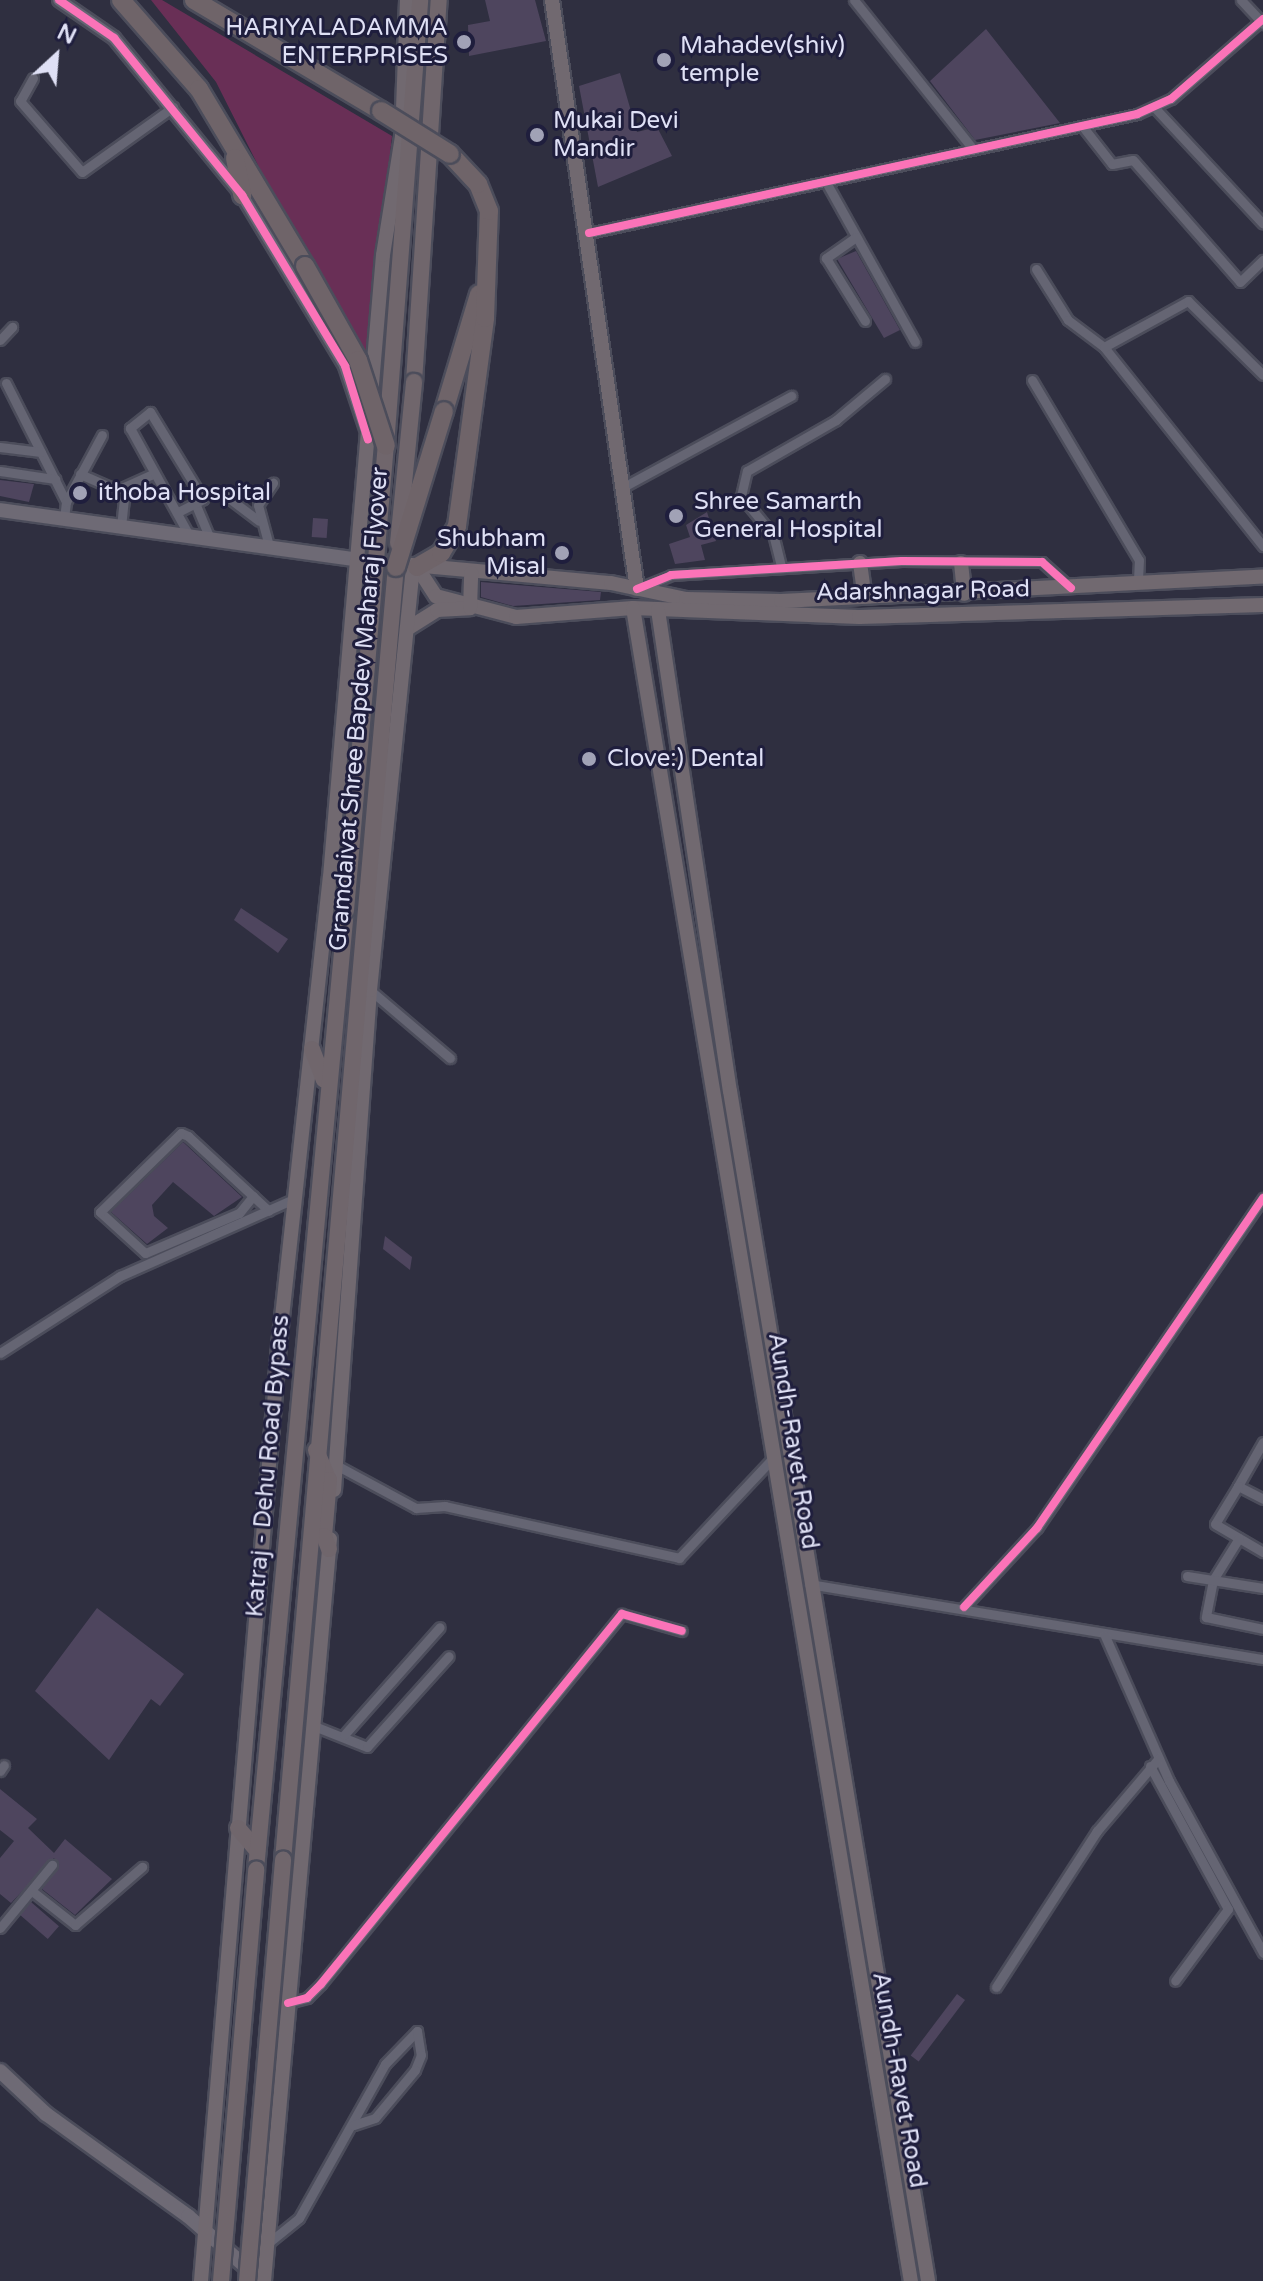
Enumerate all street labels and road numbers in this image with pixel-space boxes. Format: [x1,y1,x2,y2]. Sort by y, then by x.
street label: Gramdaivat Shree Bapdev Maharaj Flyover [323,466,395,952]
street label: Adarshnagar Road [816,575,1030,607]
street label: Katraj - Dehu Road Bypass [240,1314,296,1618]
street label: Aundh-Ravet Road [762,1331,824,1551]
street label: Aundh-Ravet Road [866,1970,932,2190]

